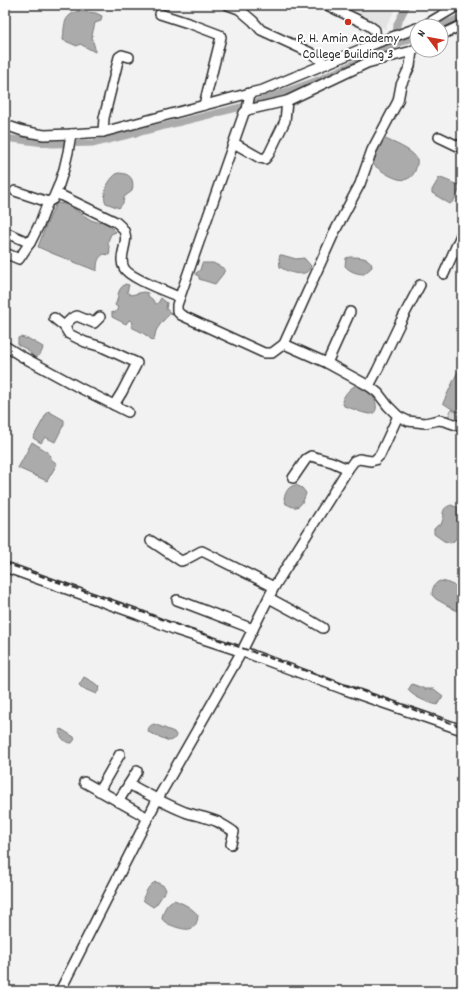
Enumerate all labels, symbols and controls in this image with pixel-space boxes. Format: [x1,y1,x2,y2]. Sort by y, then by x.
marker: P. H. Amin Academy College Building 3 [343,17,353,27]
north arrow [409,18,449,58]
text: N [414,27,431,40]
place label: P. H. Amin Academy College Building 3 [297,29,399,65]

